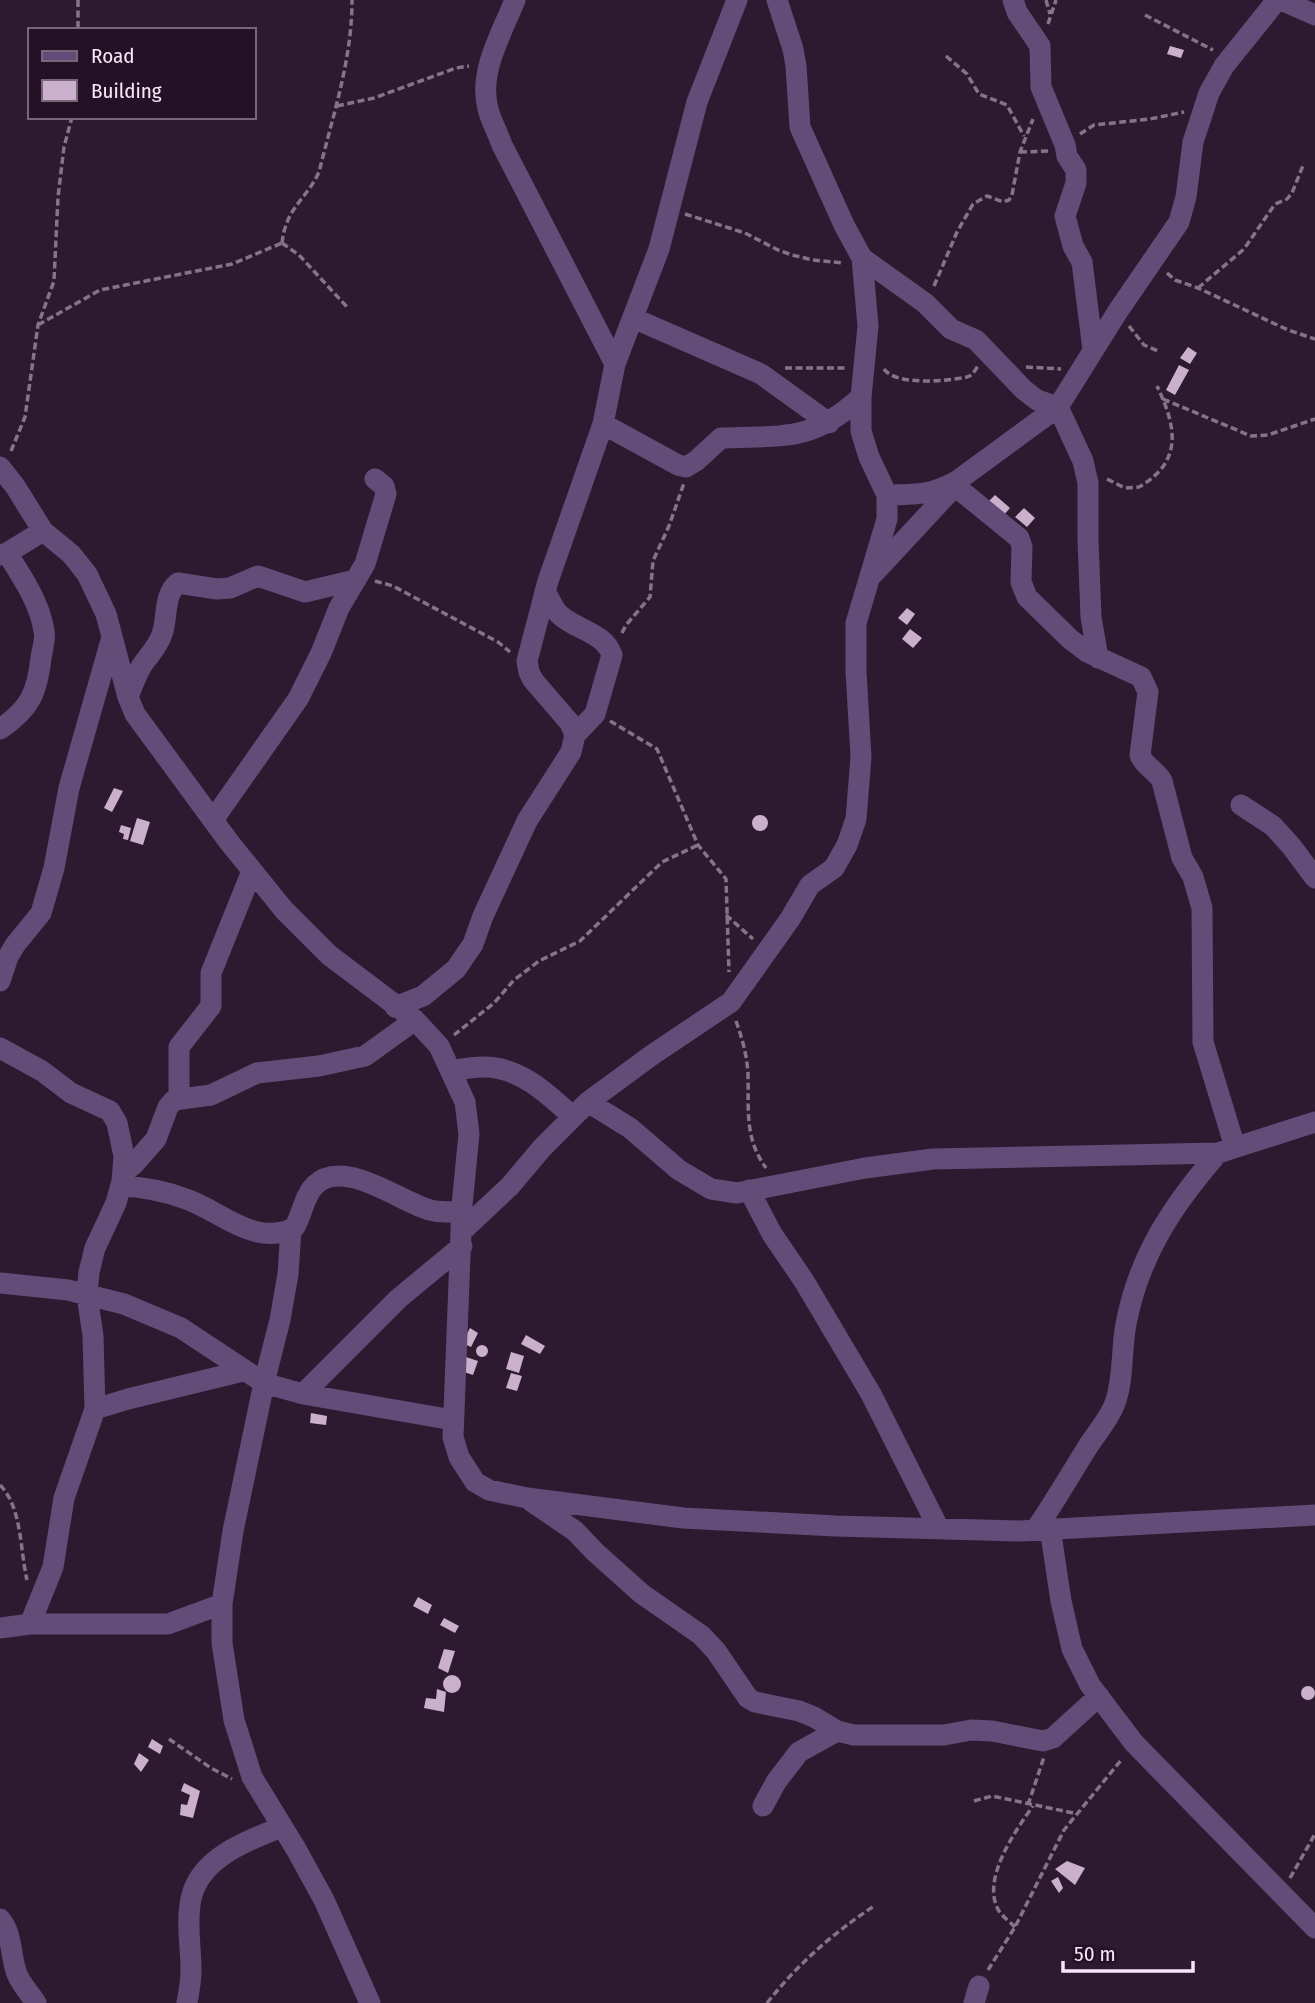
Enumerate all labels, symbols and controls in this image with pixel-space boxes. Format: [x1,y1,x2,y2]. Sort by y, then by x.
legend [28,28,256,119]
text: Road [91,43,135,69]
text: Building [91,78,162,104]
scale bar [1063,1930,1192,1974]
text: 50 m [1074,1941,1116,1967]

